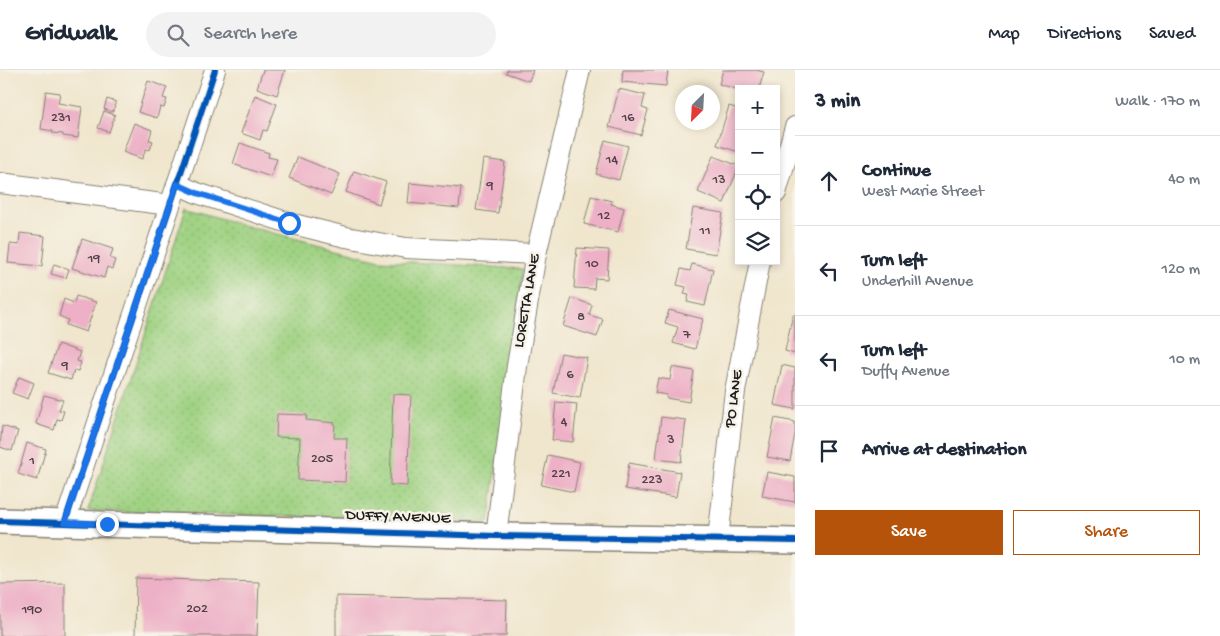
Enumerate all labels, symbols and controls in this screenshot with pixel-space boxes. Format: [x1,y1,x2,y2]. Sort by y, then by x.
search box [146,12,496,57]
text: Gridwalk [25,20,116,49]
icon: search [164,21,192,49]
text: Search here [204,23,297,46]
text: Map [988,24,1020,45]
text: Directions [1048,24,1121,45]
text: Saved [1149,24,1195,45]
north arrow [675,85,720,130]
map controls [735,85,780,265]
button: + [735,85,780,130]
text: 3 min [815,90,860,115]
text: Walk · 170 m [1115,93,1200,112]
house number: 231 [51,110,71,127]
house number: 16 [621,110,635,127]
button: − [735,130,780,175]
house number: 14 [605,152,619,169]
text: Continue [862,160,931,183]
icon: ahead [815,167,843,195]
text: 40 m [1168,171,1200,190]
house number: 13 [712,172,725,189]
button: locate [735,175,780,220]
house number: 9 [485,178,494,195]
text: West Marie Street [862,183,984,202]
house number: 12 [597,208,610,225]
route start [278,212,301,235]
button: layers [735,220,780,265]
house number: 11 [698,223,711,240]
text: Turn left [862,250,926,273]
house number: 19 [87,251,100,268]
street label: LORETTA LANE [510,252,546,349]
house number: 10 [584,256,599,273]
icon: left [815,257,843,285]
text: 120 m [1161,261,1200,280]
text: Underhill Avenue [862,273,973,292]
house number: 8 [577,309,585,326]
house number: 7 [682,327,691,344]
text: Turn left [862,340,926,363]
icon: left [815,347,843,375]
text: 10 m [1169,351,1200,370]
house number: 9 [60,358,69,375]
text: Duffy Avenue [862,363,950,382]
house number: 6 [566,367,574,384]
street label: PO LANE [721,368,749,430]
house number: 4 [561,414,568,431]
house number: 3 [666,432,675,449]
icon: arrive [815,437,843,465]
text: Arrive at destination [862,439,1026,462]
house number: 205 [311,451,333,468]
house number: 1 [28,453,35,470]
house number: 221 [551,466,571,483]
house number: 223 [642,472,663,489]
street label: DUFFY AVENUE [344,507,452,529]
button: Save [815,510,1003,555]
button: Share [1013,510,1200,555]
route end [96,513,119,536]
house number: 202 [186,601,208,618]
house number: 190 [21,602,42,619]

